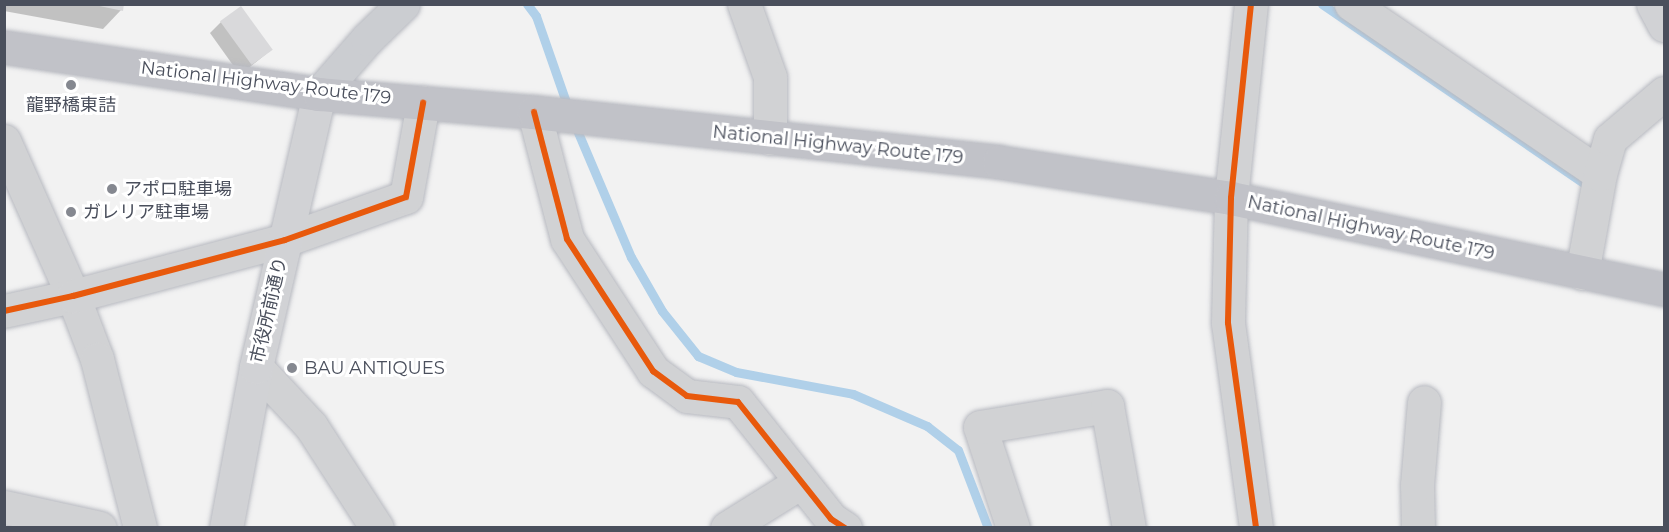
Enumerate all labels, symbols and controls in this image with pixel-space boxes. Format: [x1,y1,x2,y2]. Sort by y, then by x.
street label: National Highway Route 179 [140,57,392,109]
marker: 龍野橋東詰 [64,78,78,92]
place label: 龍野橋東詰 [26,94,116,116]
street label: National Highway Route 179 [712,121,964,169]
place label: アポロ駐車場 [124,178,232,200]
marker: アポロ駐車場 [105,182,119,196]
street label: National Highway Route 179 [1245,191,1497,265]
place label: ガレリア駐車場 [83,201,209,223]
marker: ガレリア駐車場 [64,205,78,219]
street label: 市役所前通り [246,255,292,365]
place label: BAU ANTIQUES [304,357,445,379]
marker: BAU ANTIQUES [285,361,299,375]

